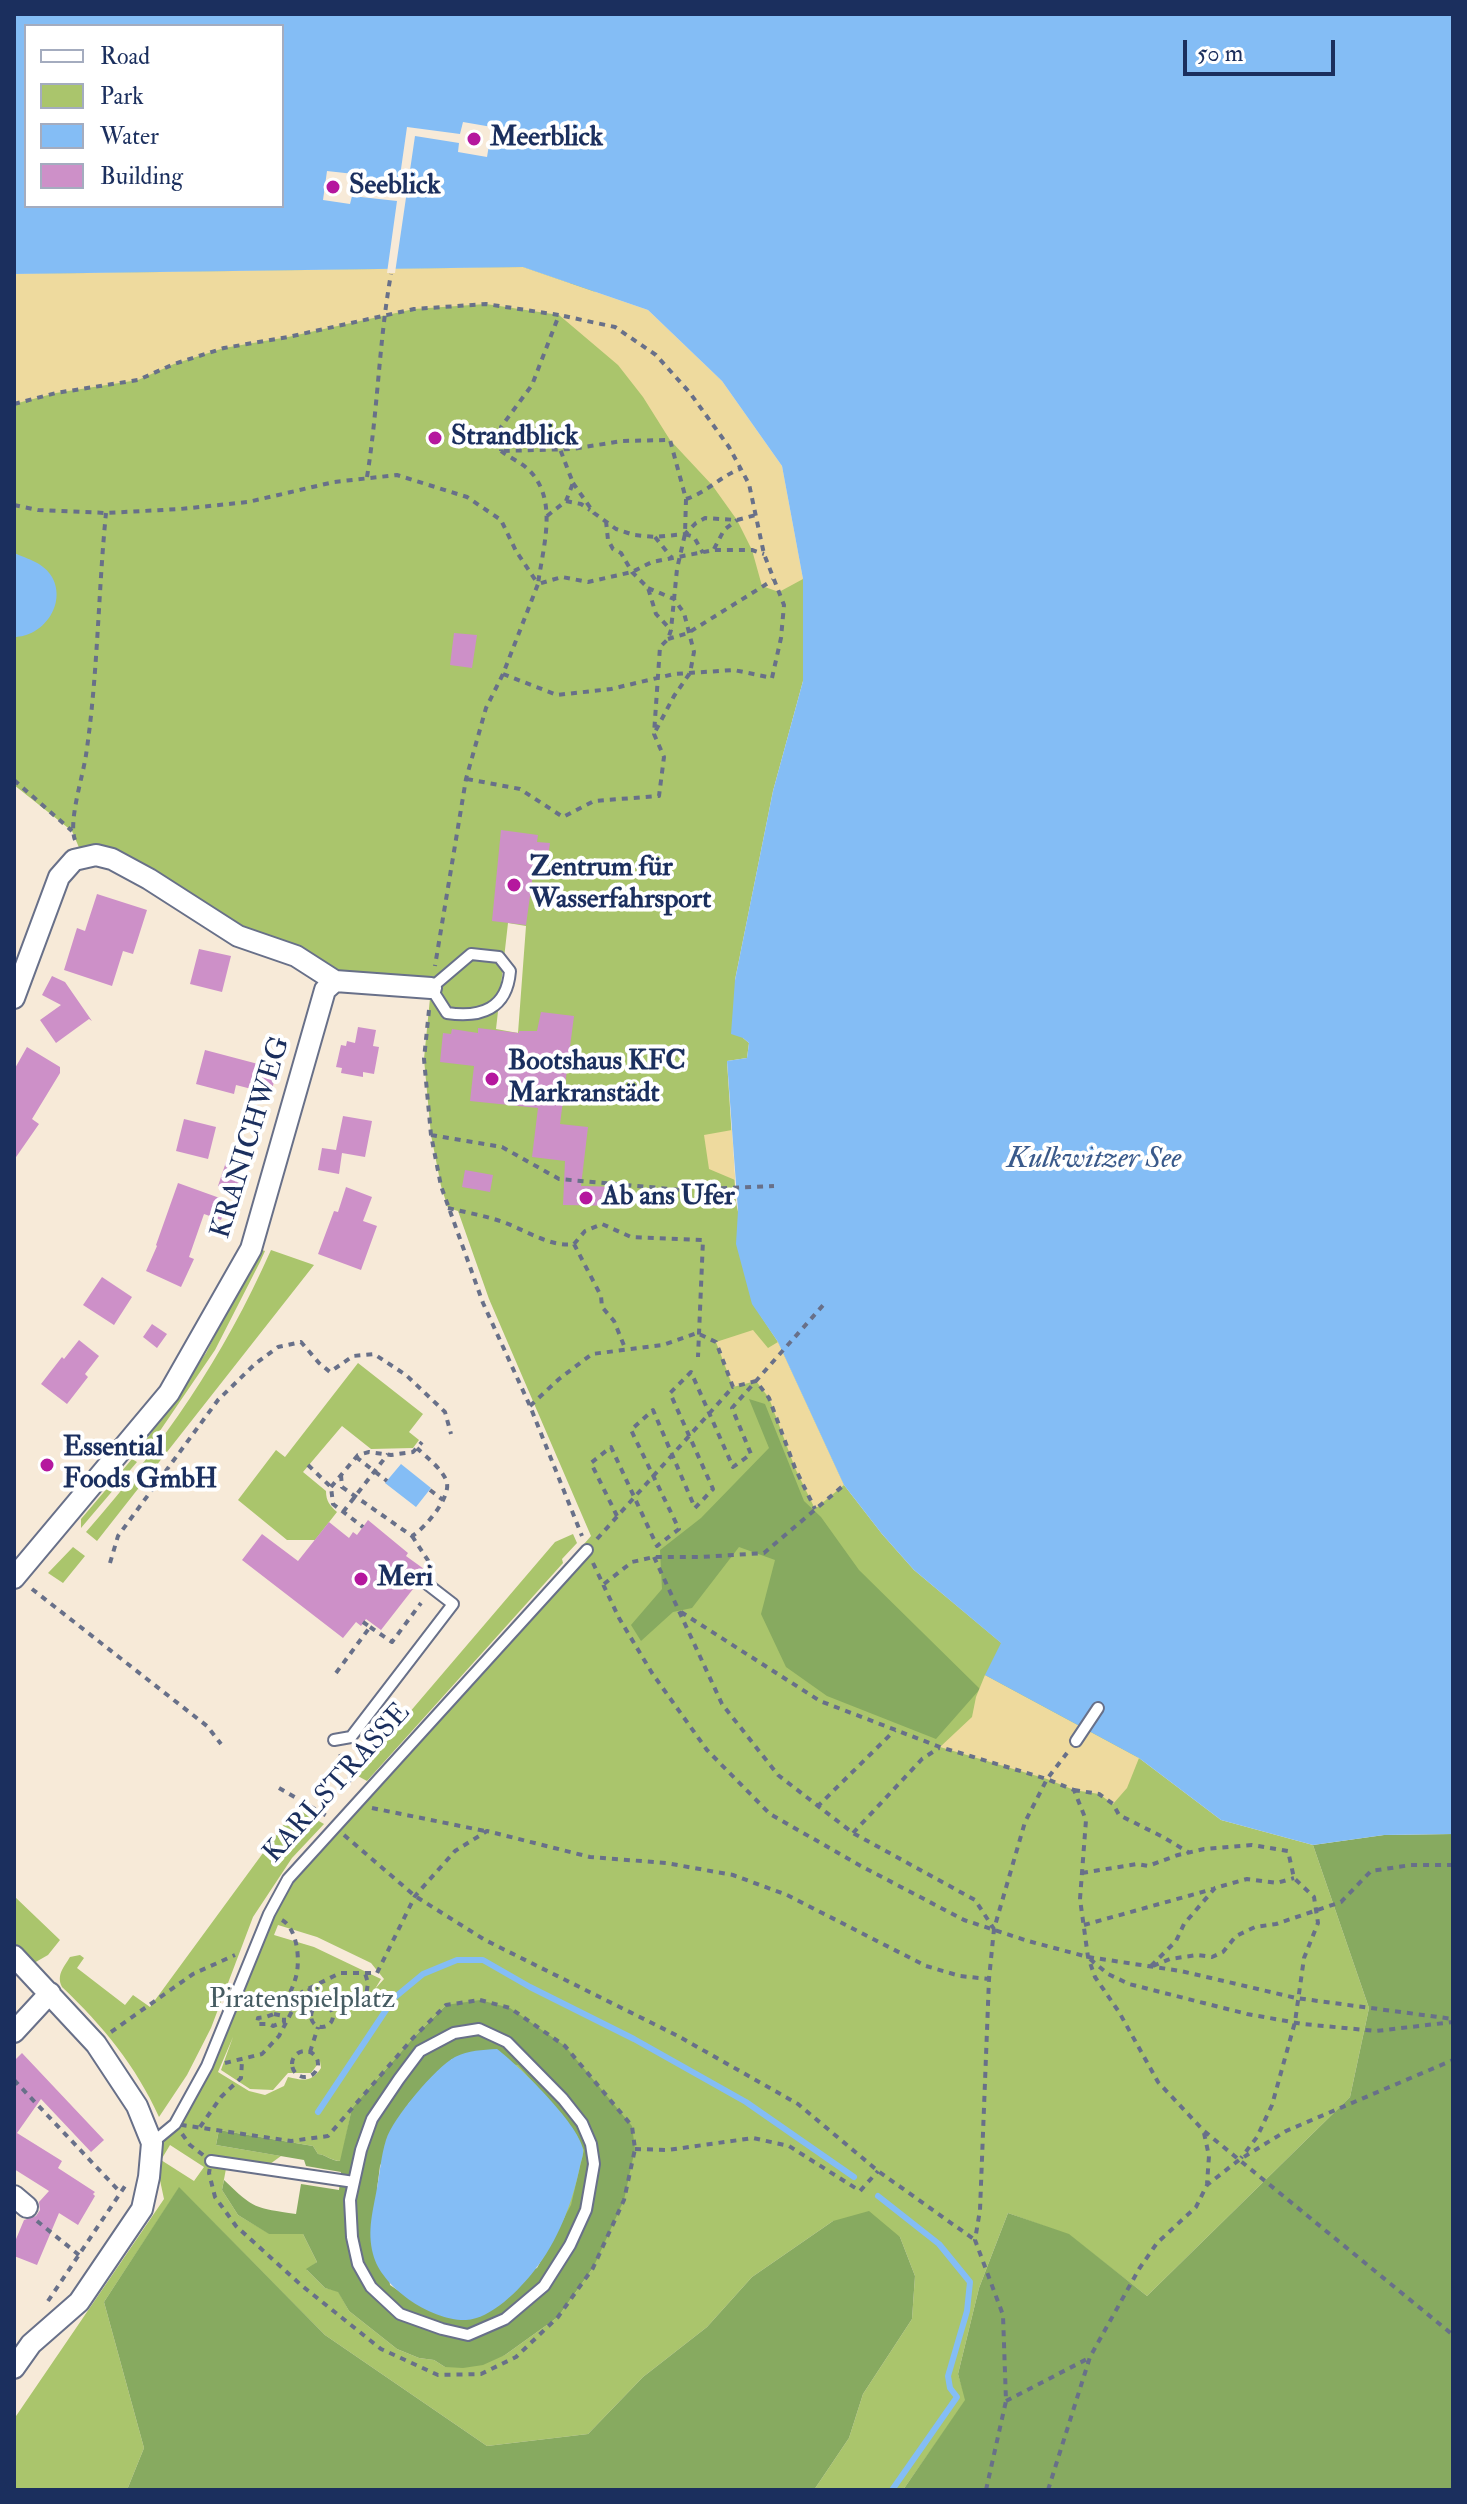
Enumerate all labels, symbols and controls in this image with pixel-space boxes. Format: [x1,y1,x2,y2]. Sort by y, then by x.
legend [24,24,284,208]
scale bar [1187,24,1339,74]
text: 50 m [1197,38,1243,69]
text: Road [100,41,150,72]
text: Park [100,81,144,112]
text: Water [100,121,159,152]
place label: Meerblick [490,122,603,156]
marker: Meerblick [465,130,483,148]
text: Building [100,161,183,192]
place label: Seeblick [349,170,441,204]
marker: Seeblick [324,178,342,196]
place label: Strandblick [451,421,579,455]
marker: Strandblick [426,429,444,447]
place label: Zentrum für Wasserfahrsport [530,852,711,918]
marker: Zentrum für Wasserfahrsport [505,876,523,894]
street label: KRANICHWEG [205,1033,299,1243]
place label: Bootshaus KFC Markranstädt [508,1046,686,1112]
marker: Bootshaus KFC Markranstädt [483,1070,501,1088]
water label: Kulkwitzer See [1007,1143,1181,1179]
place label: Ab ans Ufer [602,1181,735,1215]
marker: Ab ans Ufer [577,1189,595,1207]
place label: Essential Foods GmbH [63,1432,217,1498]
marker: Essential Foods GmbH [38,1456,56,1474]
place label: Meri [377,1562,433,1596]
marker: Meri [352,1570,370,1588]
street label: KARLSTRASSE [258,1697,418,1871]
park label: Piratenspielplatz [209,1984,395,2018]

